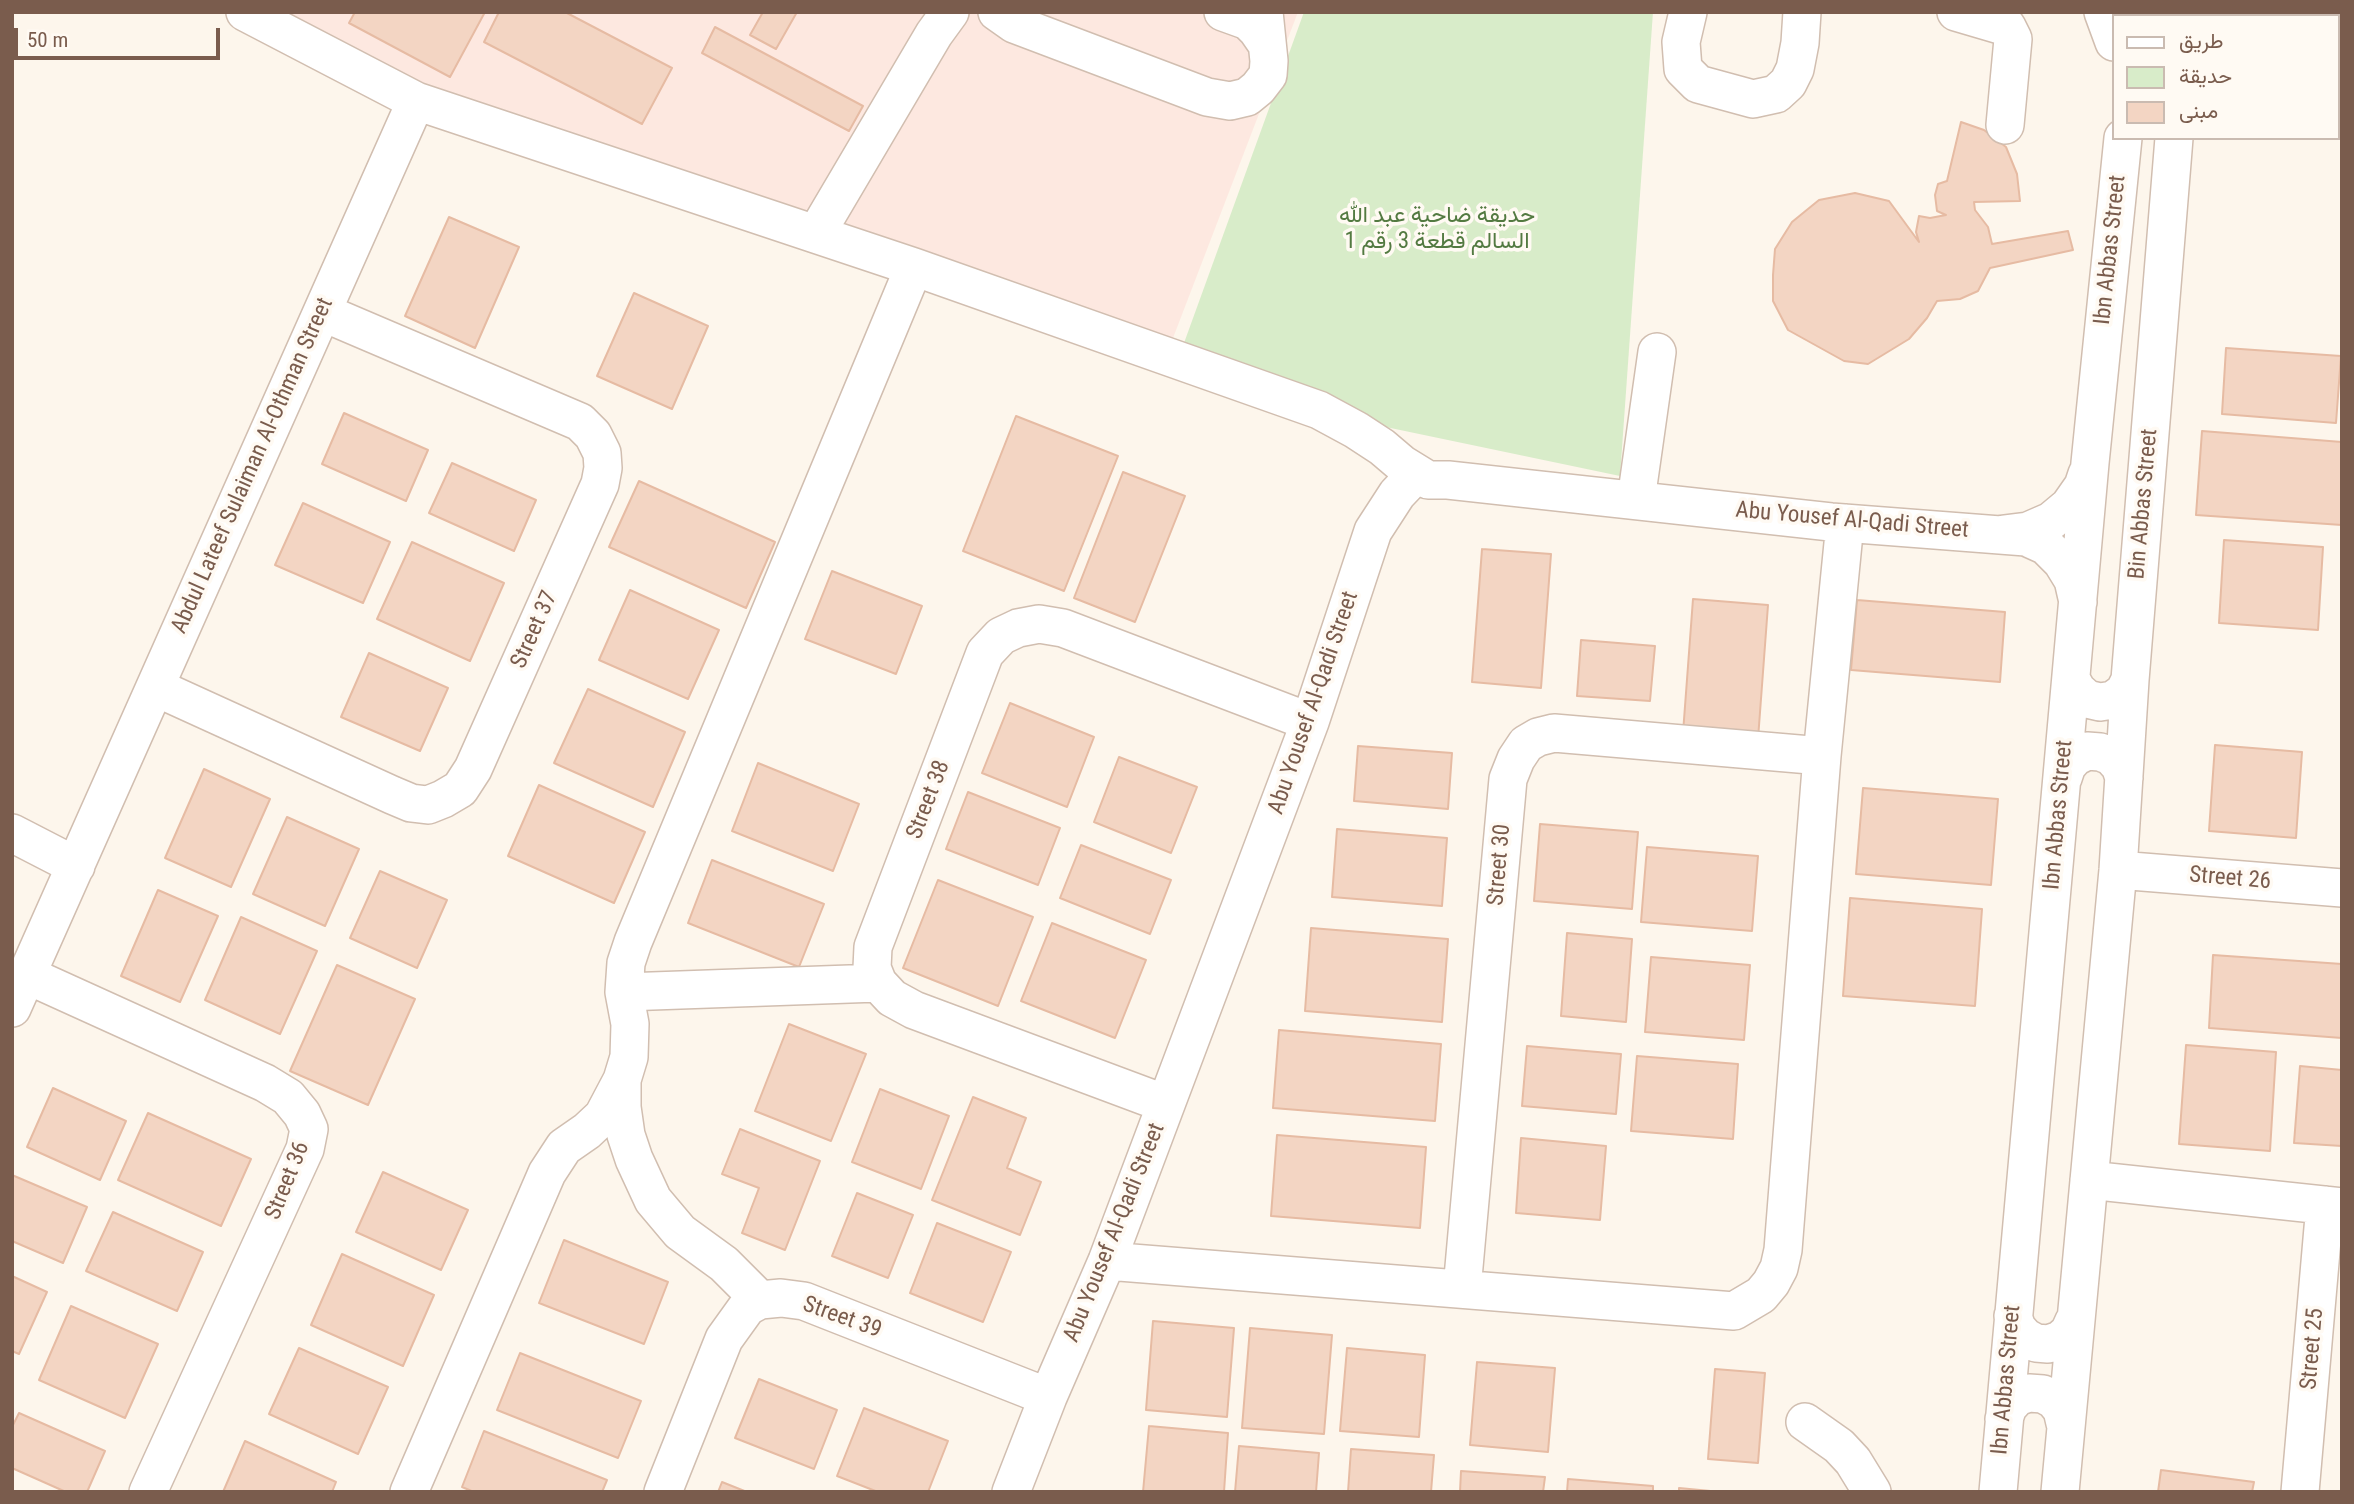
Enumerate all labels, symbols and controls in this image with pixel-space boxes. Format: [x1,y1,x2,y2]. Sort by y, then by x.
scale bar [18,14,224,58]
legend [2112,14,2340,140]
text: 50 m [27,28,68,52]
text: طريق [2179,29,2224,53]
text: حديقة [2179,64,2232,88]
text: مبنى [2179,99,2218,123]
street label: Ibn Abbas Street [2089,174,2133,326]
park label: حديقة ضاحية عبد الله السالم قطعة 3 رقم 1 [1339,202,1535,256]
street label: Abdul Lateef Sulaiman Al-Othman Street [166,294,340,638]
street label: Bin Abbas Street [2124,428,2164,580]
street label: Abu Yousef Al-Qadi Street [1734,497,1970,545]
street label: Street 37 [506,587,564,673]
street label: Abu Yousef Al-Qadi Street [1263,588,1365,818]
street label: Ibn Abbas Street [2039,739,2079,891]
street label: Street 38 [901,757,957,843]
street label: Street 30 [1483,823,1517,907]
street label: Street 26 [2188,862,2272,896]
street label: Abu Yousef Al-Qadi Street [1058,1119,1172,1347]
street label: Street 36 [260,1138,316,1224]
street label: Street 39 [799,1291,885,1345]
street label: Ibn Abbas Street [1987,1304,2027,1456]
street label: Street 25 [2296,1307,2330,1391]

